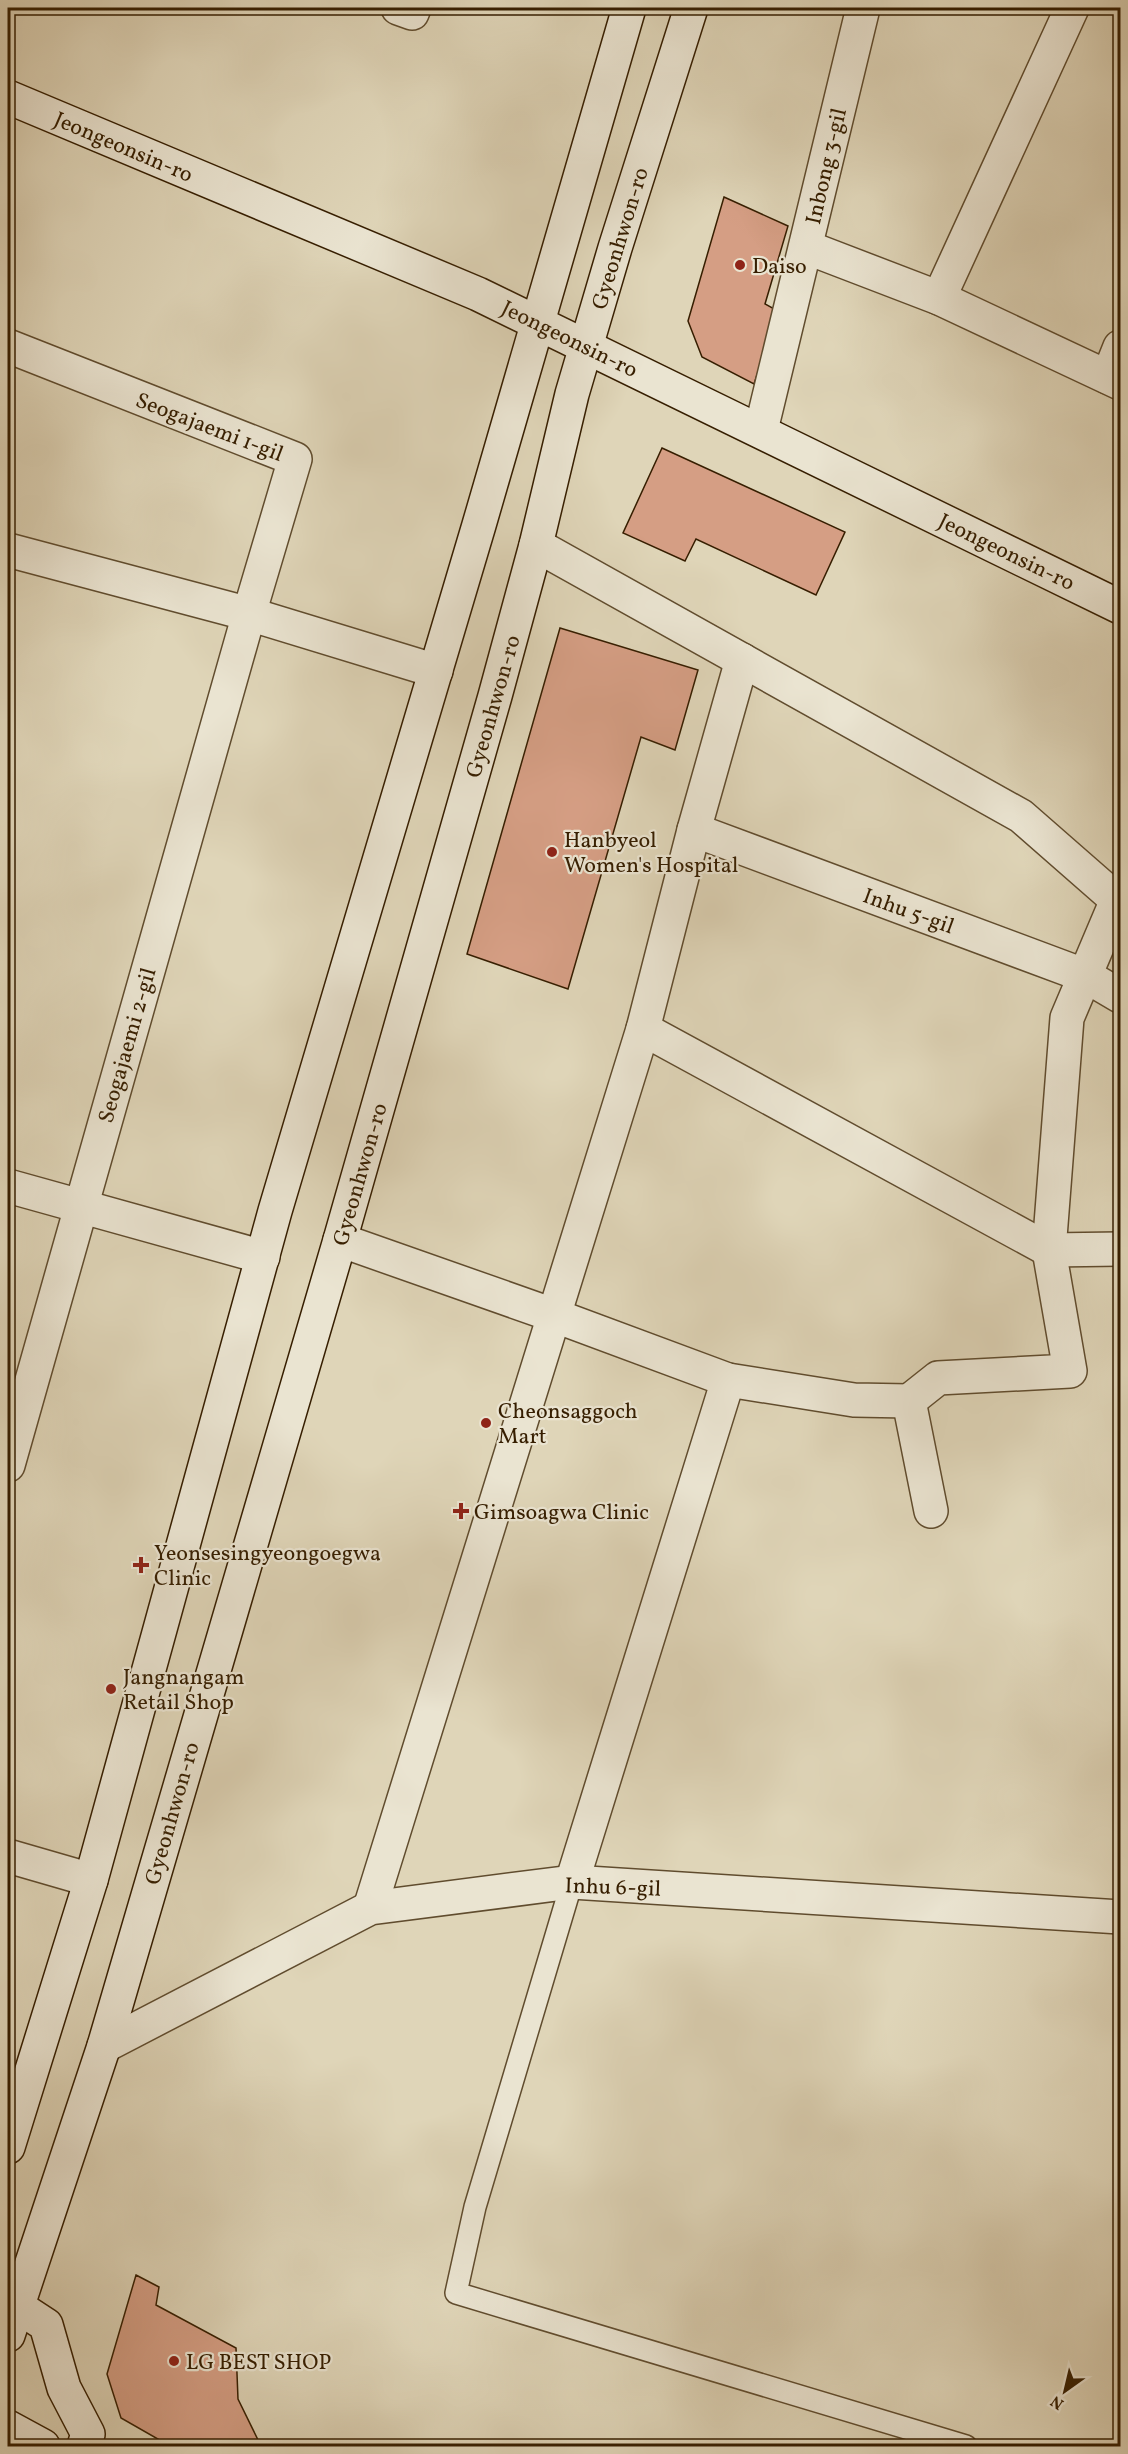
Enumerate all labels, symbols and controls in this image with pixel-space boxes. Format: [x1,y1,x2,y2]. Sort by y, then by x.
street label: Jeongeonsin-ro [49,105,197,192]
street label: Inbong 3-gil [799,105,856,228]
street label: Gyeonhwon-ro [585,164,658,314]
place label: Daiso [752,252,807,283]
marker: Daiso [733,258,747,272]
street label: Jeongeonsin-ro [495,294,642,387]
street label: Seogajaemi 1-gil [131,386,288,471]
street label: Jeongeonsin-ro [932,507,1079,600]
street label: Gyeonhwon-ro [459,632,530,782]
place label: Hanbyeol Women's Hospital [564,826,738,882]
marker: Hanbyeol Women's Hospital [545,845,559,859]
street label: Inhu 5-gil [858,882,958,943]
street label: Seogajaemi 2-gil [91,964,165,1127]
street label: Gyeonhwon-ro [326,1100,397,1250]
place label: Cheonsaggoch Mart [498,1397,638,1453]
marker: Cheonsaggoch Mart [479,1416,493,1430]
place label: Gimsoagwa Clinic [474,1498,649,1529]
marker: Gimsoagwa Clinic [452,1502,470,1520]
place label: Yeonsesingyeongoegwa Clinic [154,1539,381,1595]
marker: Yeonsesingyeongoegwa Clinic [132,1556,150,1574]
place label: Jangnangam Retail Shop [123,1663,244,1719]
marker: Jangnangam Retail Shop [104,1682,118,1696]
street label: Gyeonhwon-ro [138,1739,209,1889]
street label: Inhu 6-gil [564,1871,662,1906]
place label: LG BEST SHOP [186,2348,331,2379]
marker: LG BEST SHOP [167,2354,181,2368]
north arrow [1035,2361,1095,2421]
text: N [1046,2389,1069,2414]

